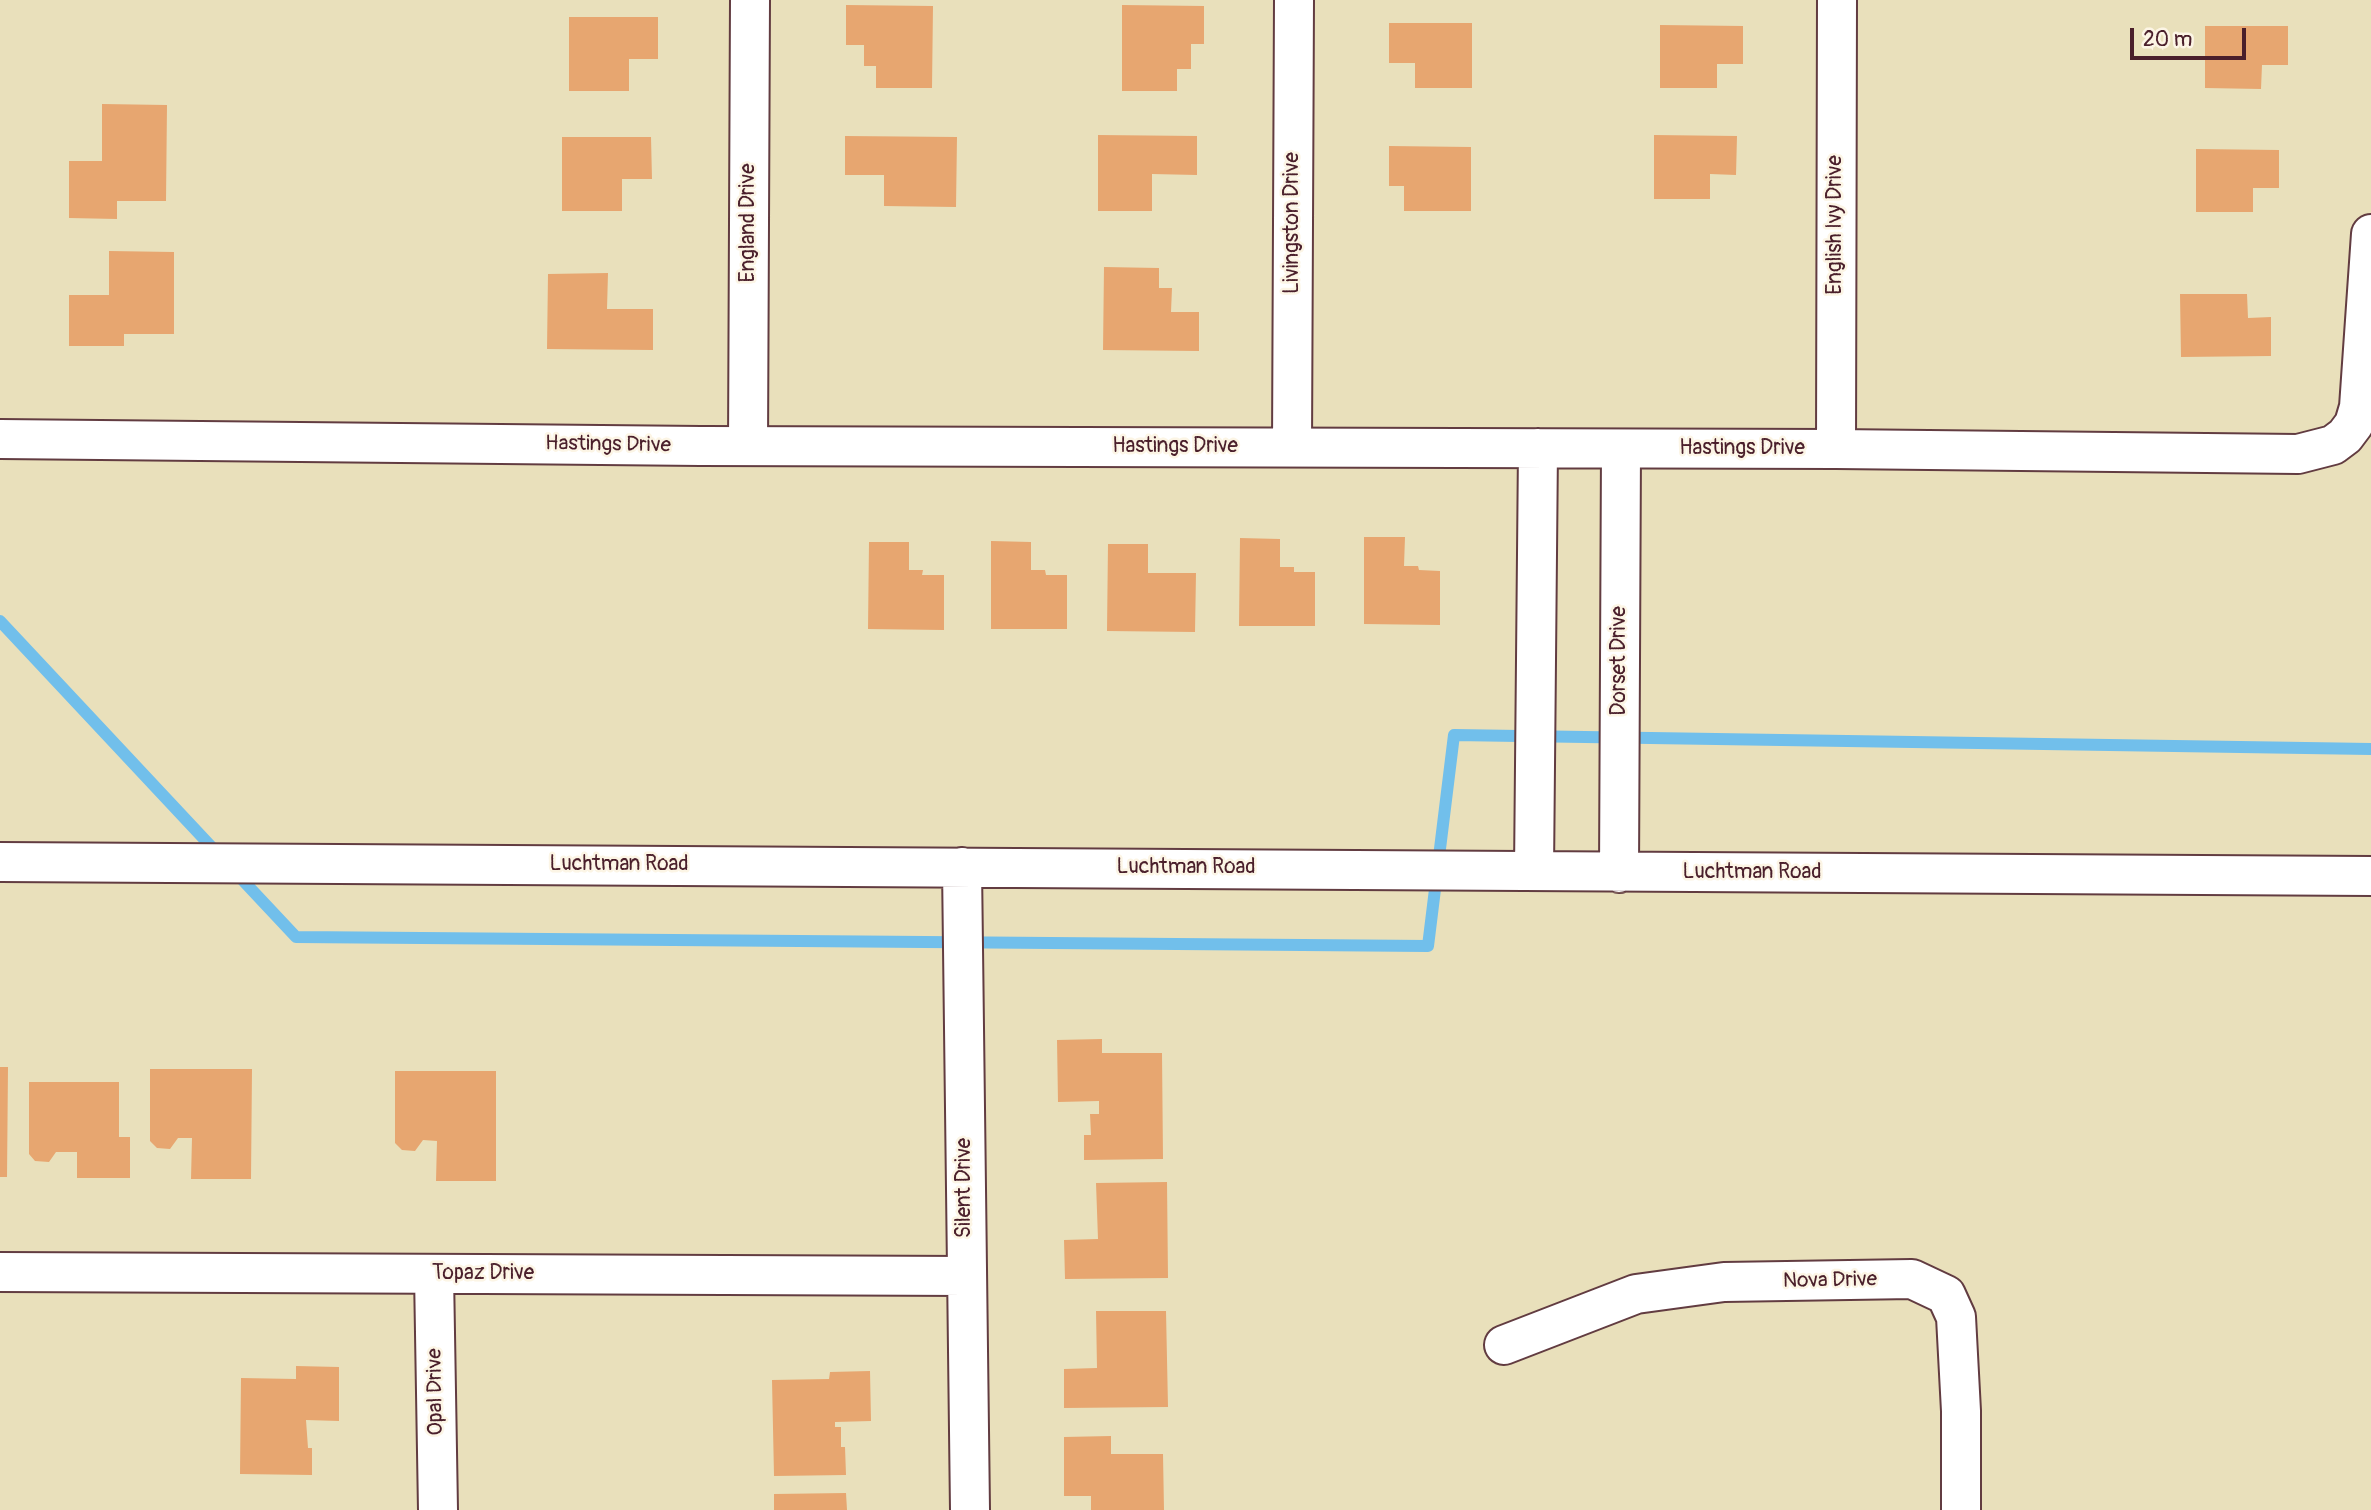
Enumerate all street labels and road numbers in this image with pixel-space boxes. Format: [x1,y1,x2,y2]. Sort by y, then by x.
street label: Livingston Drive [1280,152,1306,294]
street label: English Ivy Drive [1823,155,1849,295]
street label: England Drive [736,163,762,283]
street label: Hastings Drive [545,431,671,459]
street label: Hastings Drive [1112,434,1238,460]
street label: Hastings Drive [1679,436,1805,462]
street label: Dorset Drive [1607,606,1633,716]
street label: Luchtman Road [549,852,689,878]
street label: Luchtman Road [1116,855,1256,881]
street label: Luchtman Road [1682,860,1822,886]
street label: Silent Drive [952,1138,978,1238]
street label: Topaz Drive [432,1261,534,1287]
street label: Nova Drive [1783,1268,1877,1294]
street label: Opal Drive [423,1348,449,1436]

